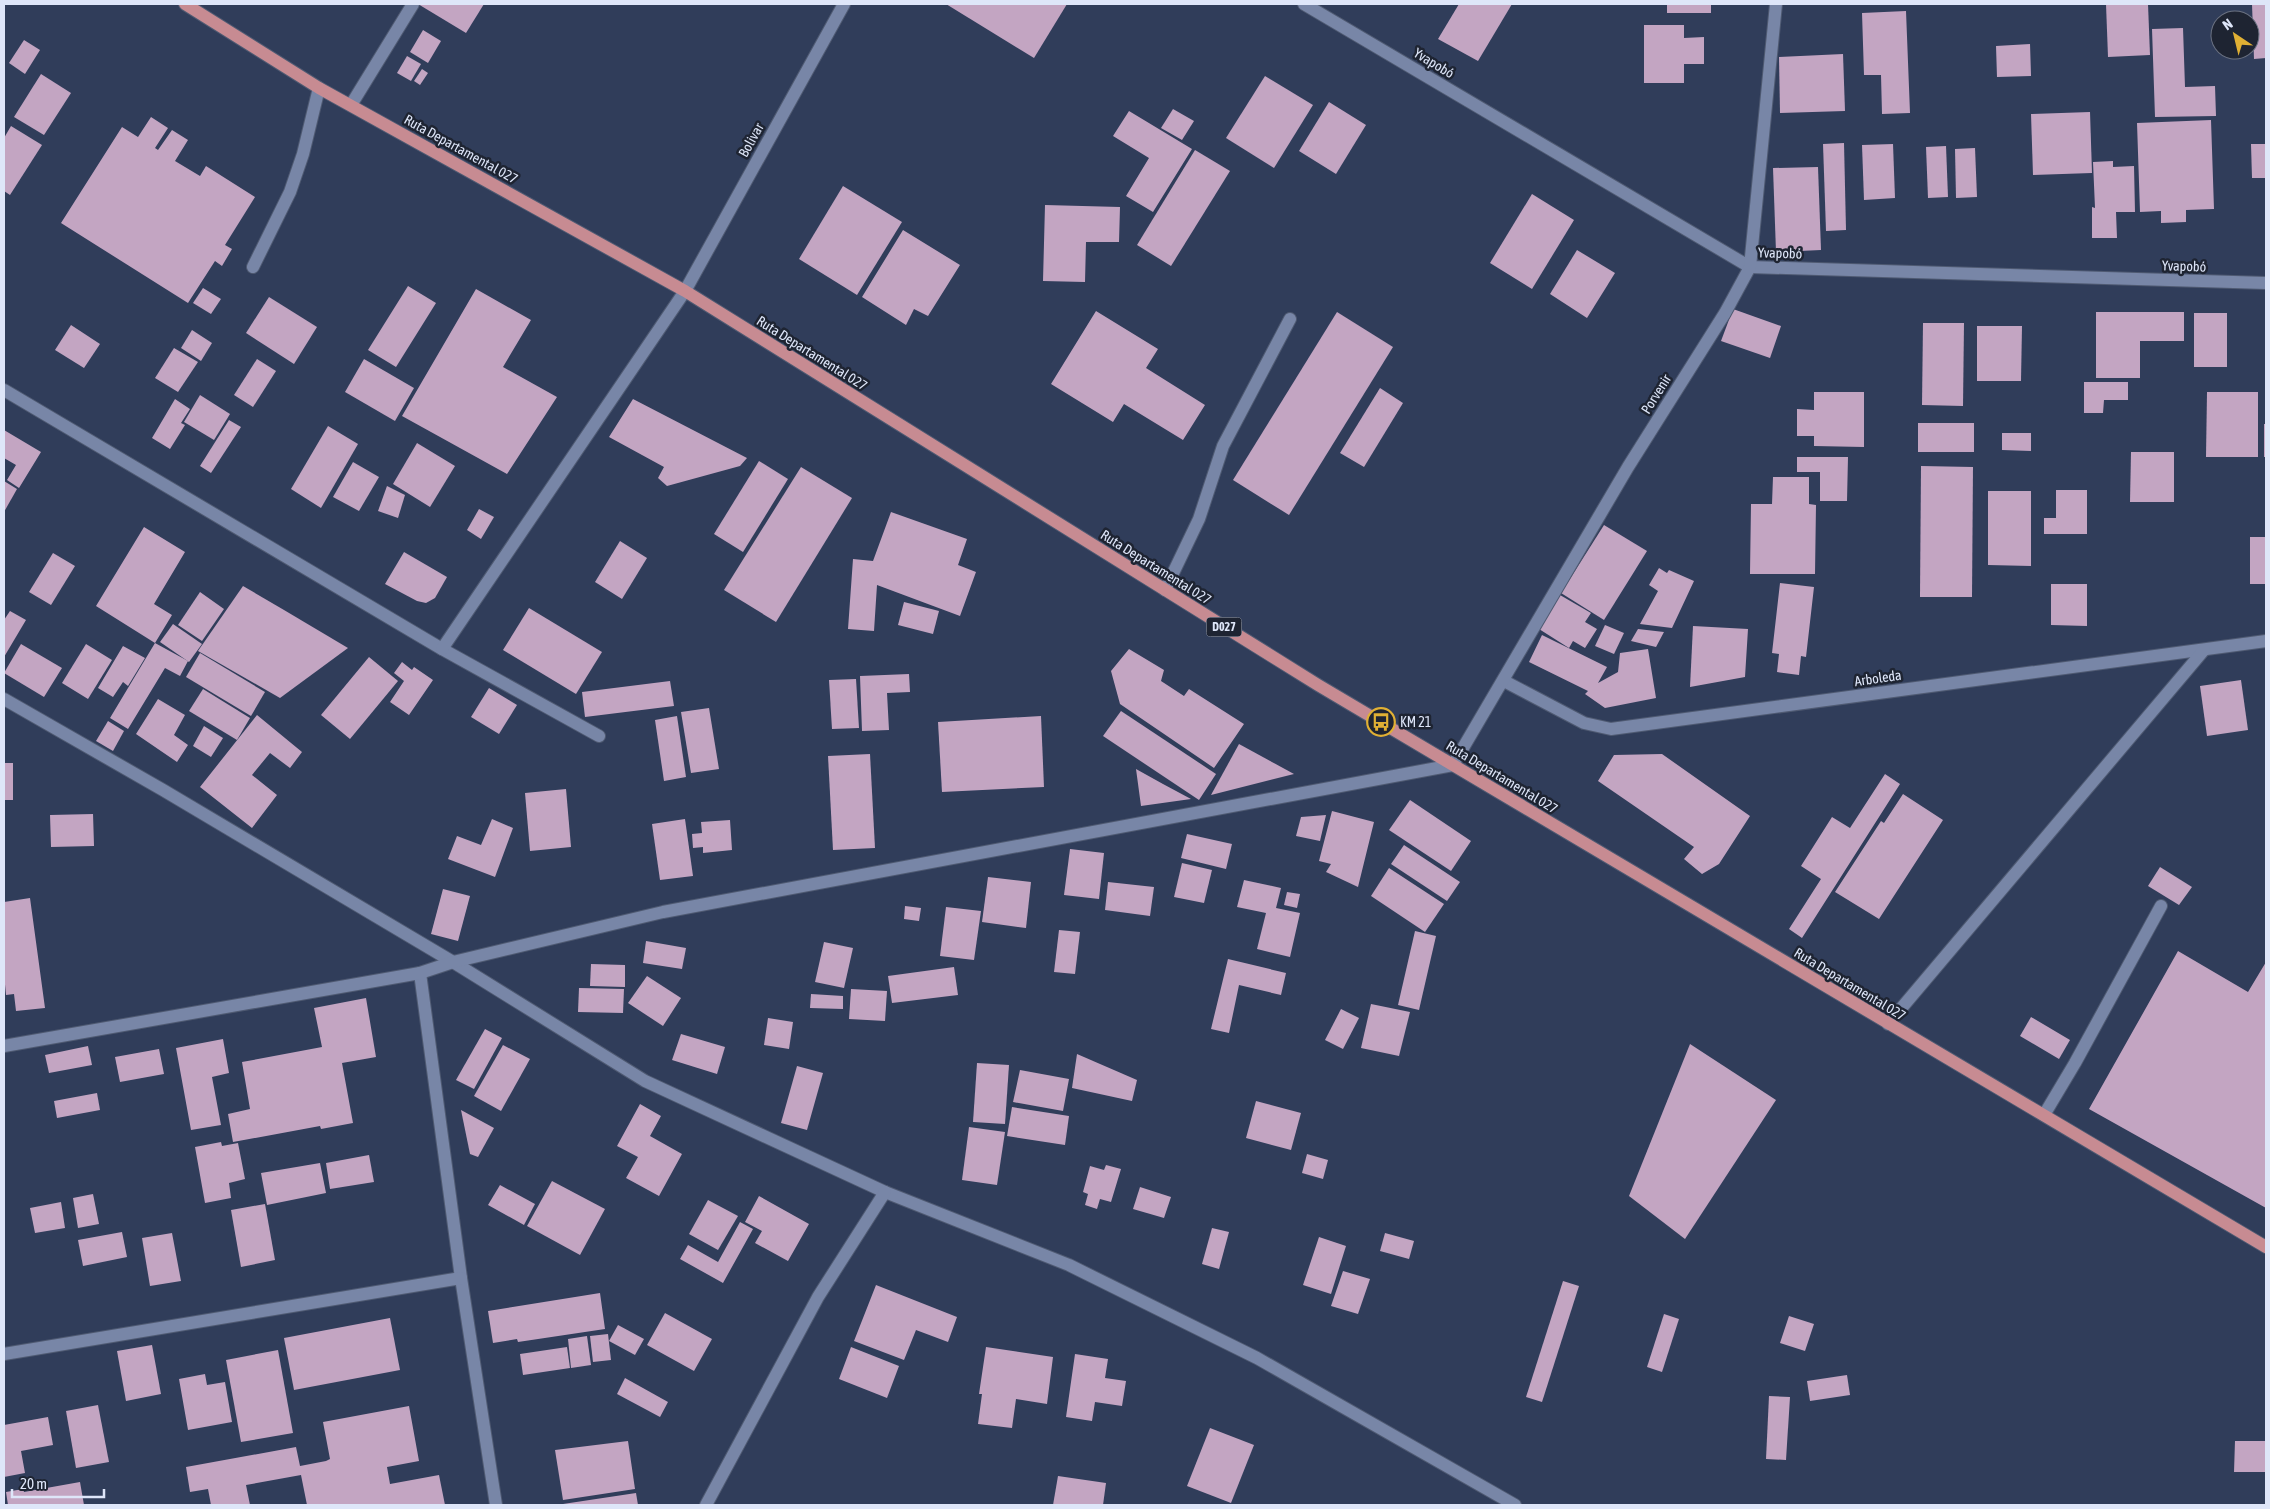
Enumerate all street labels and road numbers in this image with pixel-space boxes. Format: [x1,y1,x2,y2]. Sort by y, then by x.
street label: Yvapobó [1411,45,1457,81]
street label: Ruta Departamental 027 [401,111,521,187]
street label: Bolivar [735,119,767,160]
street label: Yvapobó [1758,244,1802,262]
street label: Yvapobó [2162,257,2206,275]
street label: Ruta Departamental 027 [754,313,870,393]
street label: Porvenir [1638,371,1675,417]
street label: Ruta Departamental 027 [1098,527,1214,607]
road number: D027 [1206,618,1242,636]
street label: Arboleda [1854,667,1902,689]
street label: Ruta Departamental 027 [1443,737,1561,817]
street label: Ruta Departamental 027 [1791,944,1909,1024]

